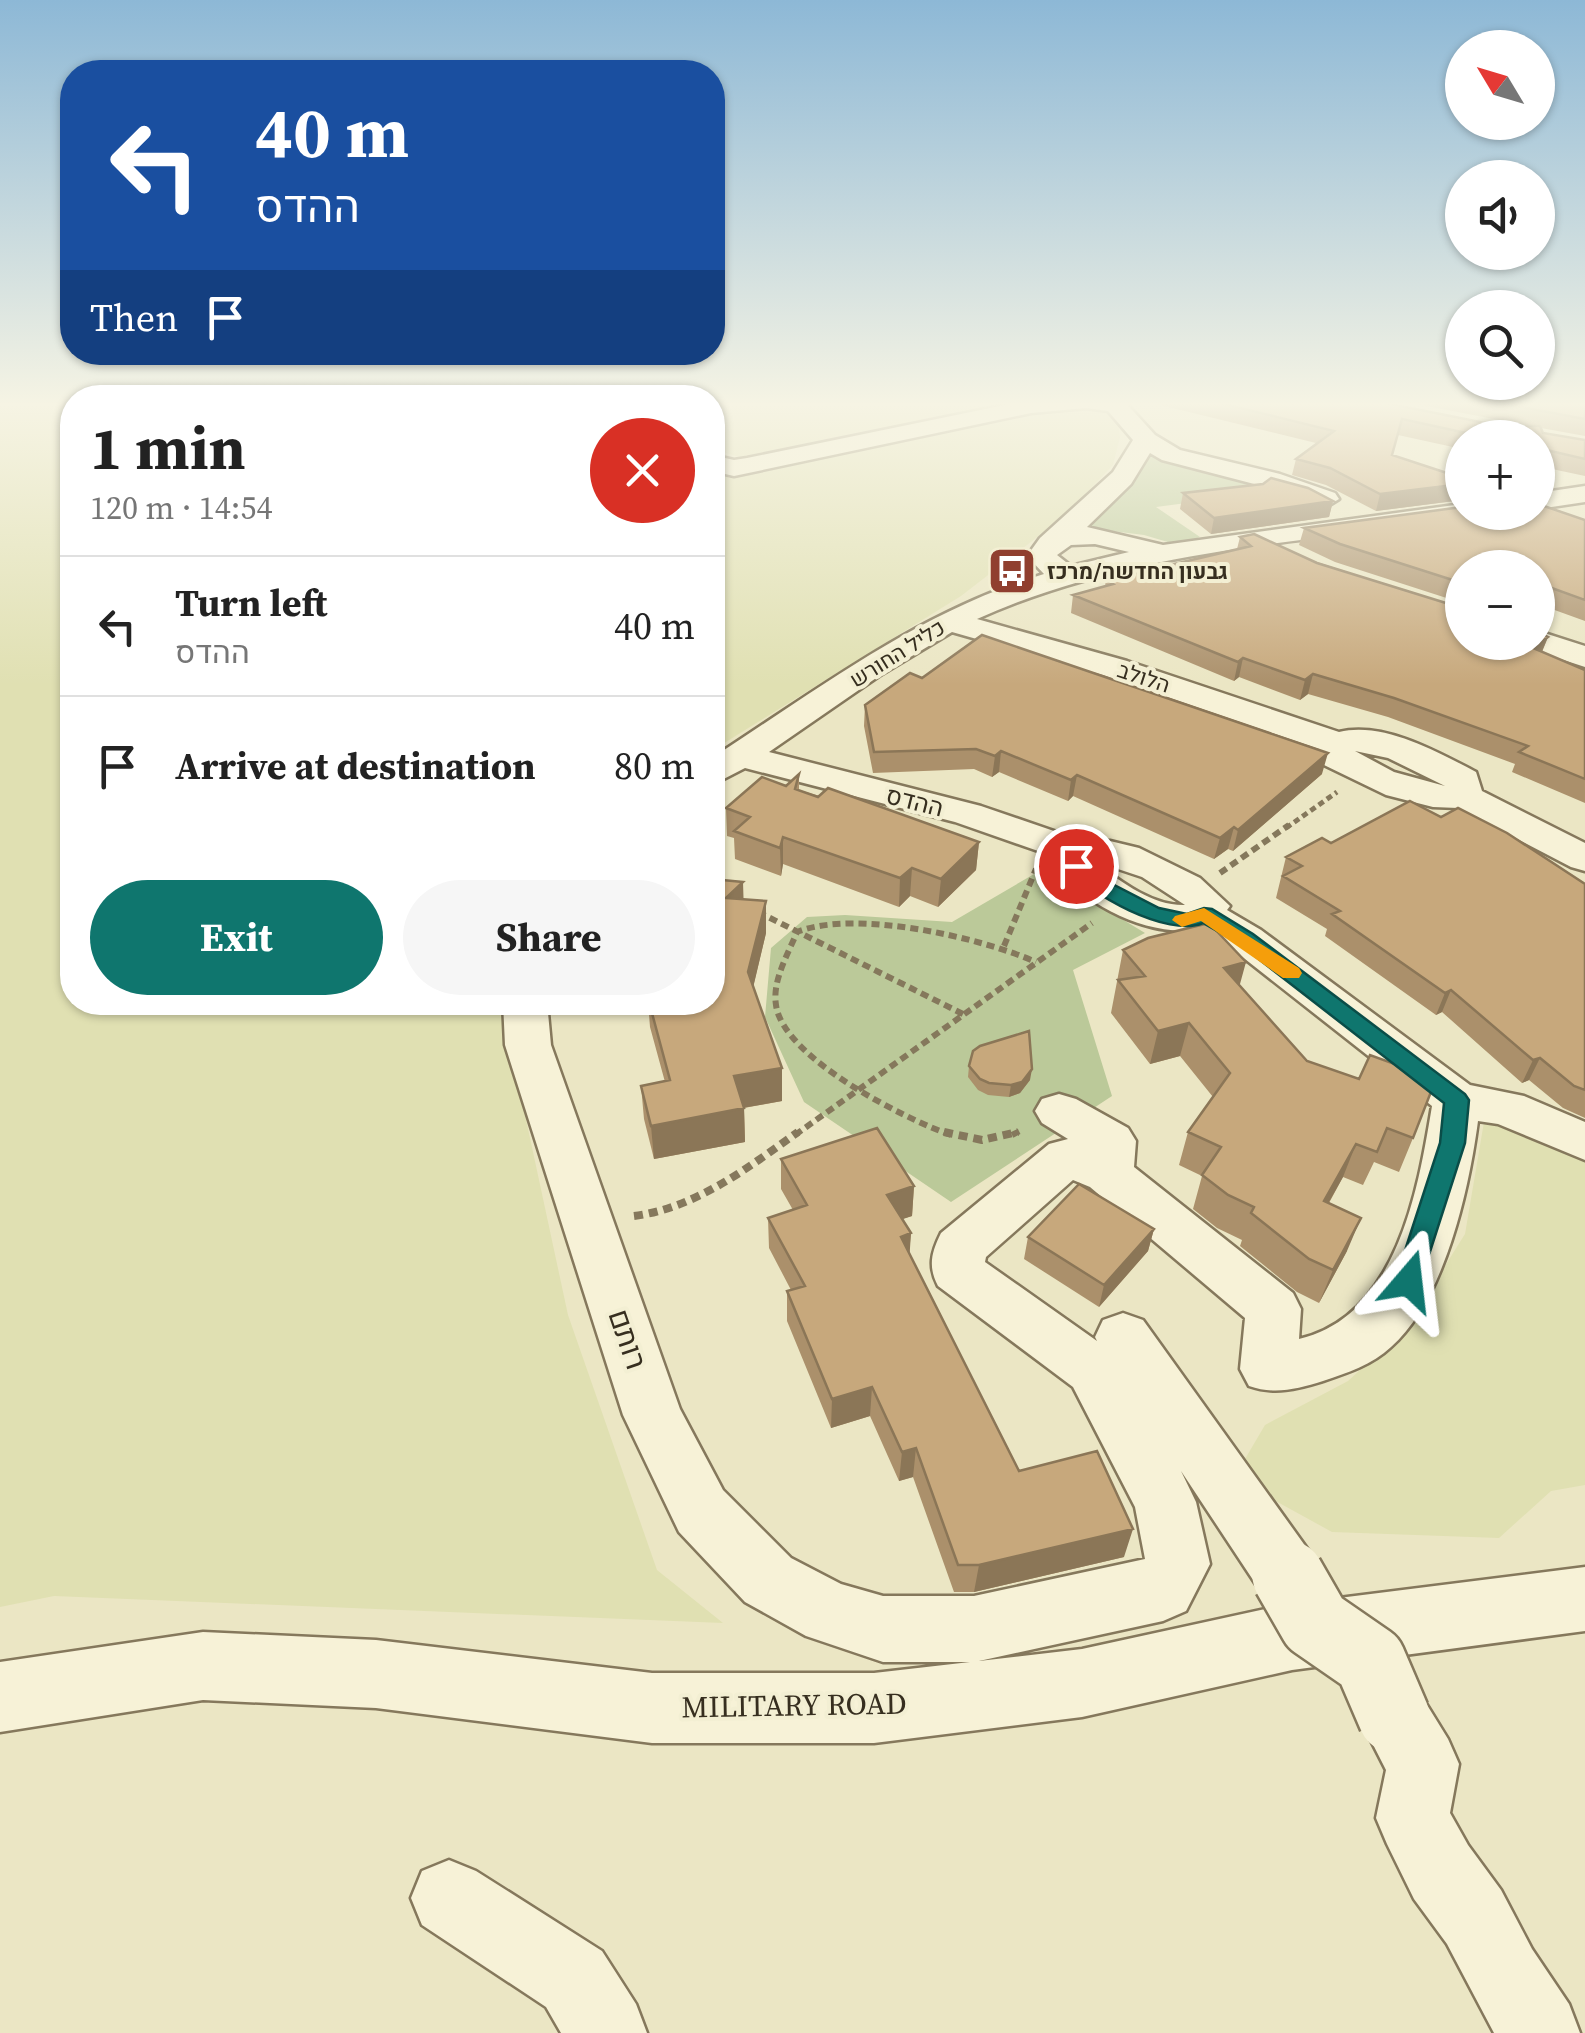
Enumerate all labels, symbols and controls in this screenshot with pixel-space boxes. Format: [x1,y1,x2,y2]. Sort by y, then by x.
north arrow [1445,30,1555,140]
map controls [1445,30,1555,660]
text: 40 m [255,84,409,180]
icon: left [90,100,220,230]
button: sound [1445,160,1555,270]
text: ההדס [255,175,360,237]
icon: arrive [198,290,253,345]
button: search [1445,290,1555,400]
text: Then [90,292,178,344]
text: 1 min [90,407,246,489]
button: close [590,418,695,523]
button: + [1445,420,1555,530]
text: 120 m · 14:54 [90,486,272,530]
bus stop icon: גבעון החדשה/מרכז [986,545,1038,597]
button: − [1445,550,1555,660]
place label: גבעון החדשה/מרכז [1047,556,1228,586]
text: Turn left [175,577,327,629]
icon: left [90,599,145,654]
text: 40 m [614,600,695,652]
street label: כליל החורש [844,612,950,694]
text: ההדס [175,630,250,674]
street label: הלולב [1114,654,1174,700]
icon: arrive [90,739,145,794]
text: Arrive at destination [175,740,536,792]
text: 80 m [614,740,695,792]
street label: ההדס [883,777,947,825]
pin [1034,824,1119,909]
icon: arrive [1049,839,1104,894]
button: Exit [90,880,383,995]
button: Share [403,880,695,995]
position arrow [1357,1229,1461,1333]
street label: רותם [599,1303,657,1375]
street label: MILITARY ROAD [681,1683,907,1727]

